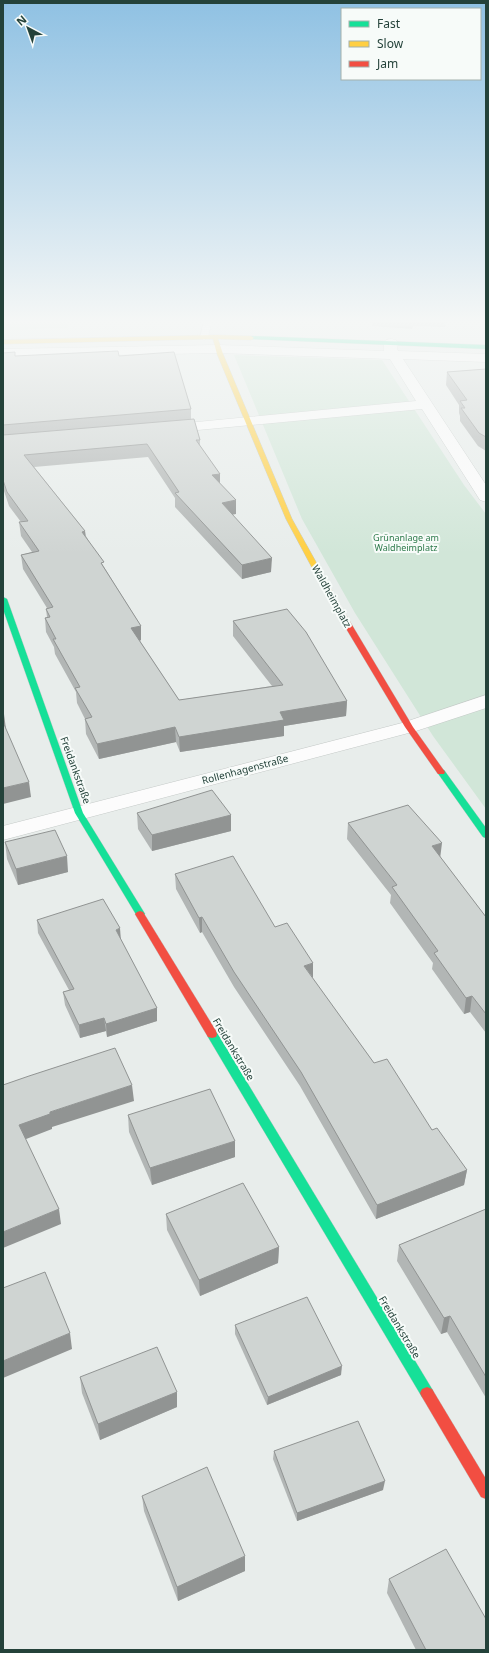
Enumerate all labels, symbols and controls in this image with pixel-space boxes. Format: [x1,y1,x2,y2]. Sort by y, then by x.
north arrow [8,8,48,48]
legend [341,8,481,80]
text: N [13,11,29,29]
text: Fast [377,15,401,32]
text: Slow [377,35,404,52]
text: Jam [376,55,398,72]
park label: Grünanlage am Waldheimplatz [373,531,439,554]
street label: Waldheimplatz [309,562,355,630]
street label: Freidankstraße [57,734,95,806]
street label: Rollenhagenstraße [200,751,290,787]
street label: Freidankstraße [210,1015,258,1083]
street label: Freidankstraße [376,1293,424,1361]

